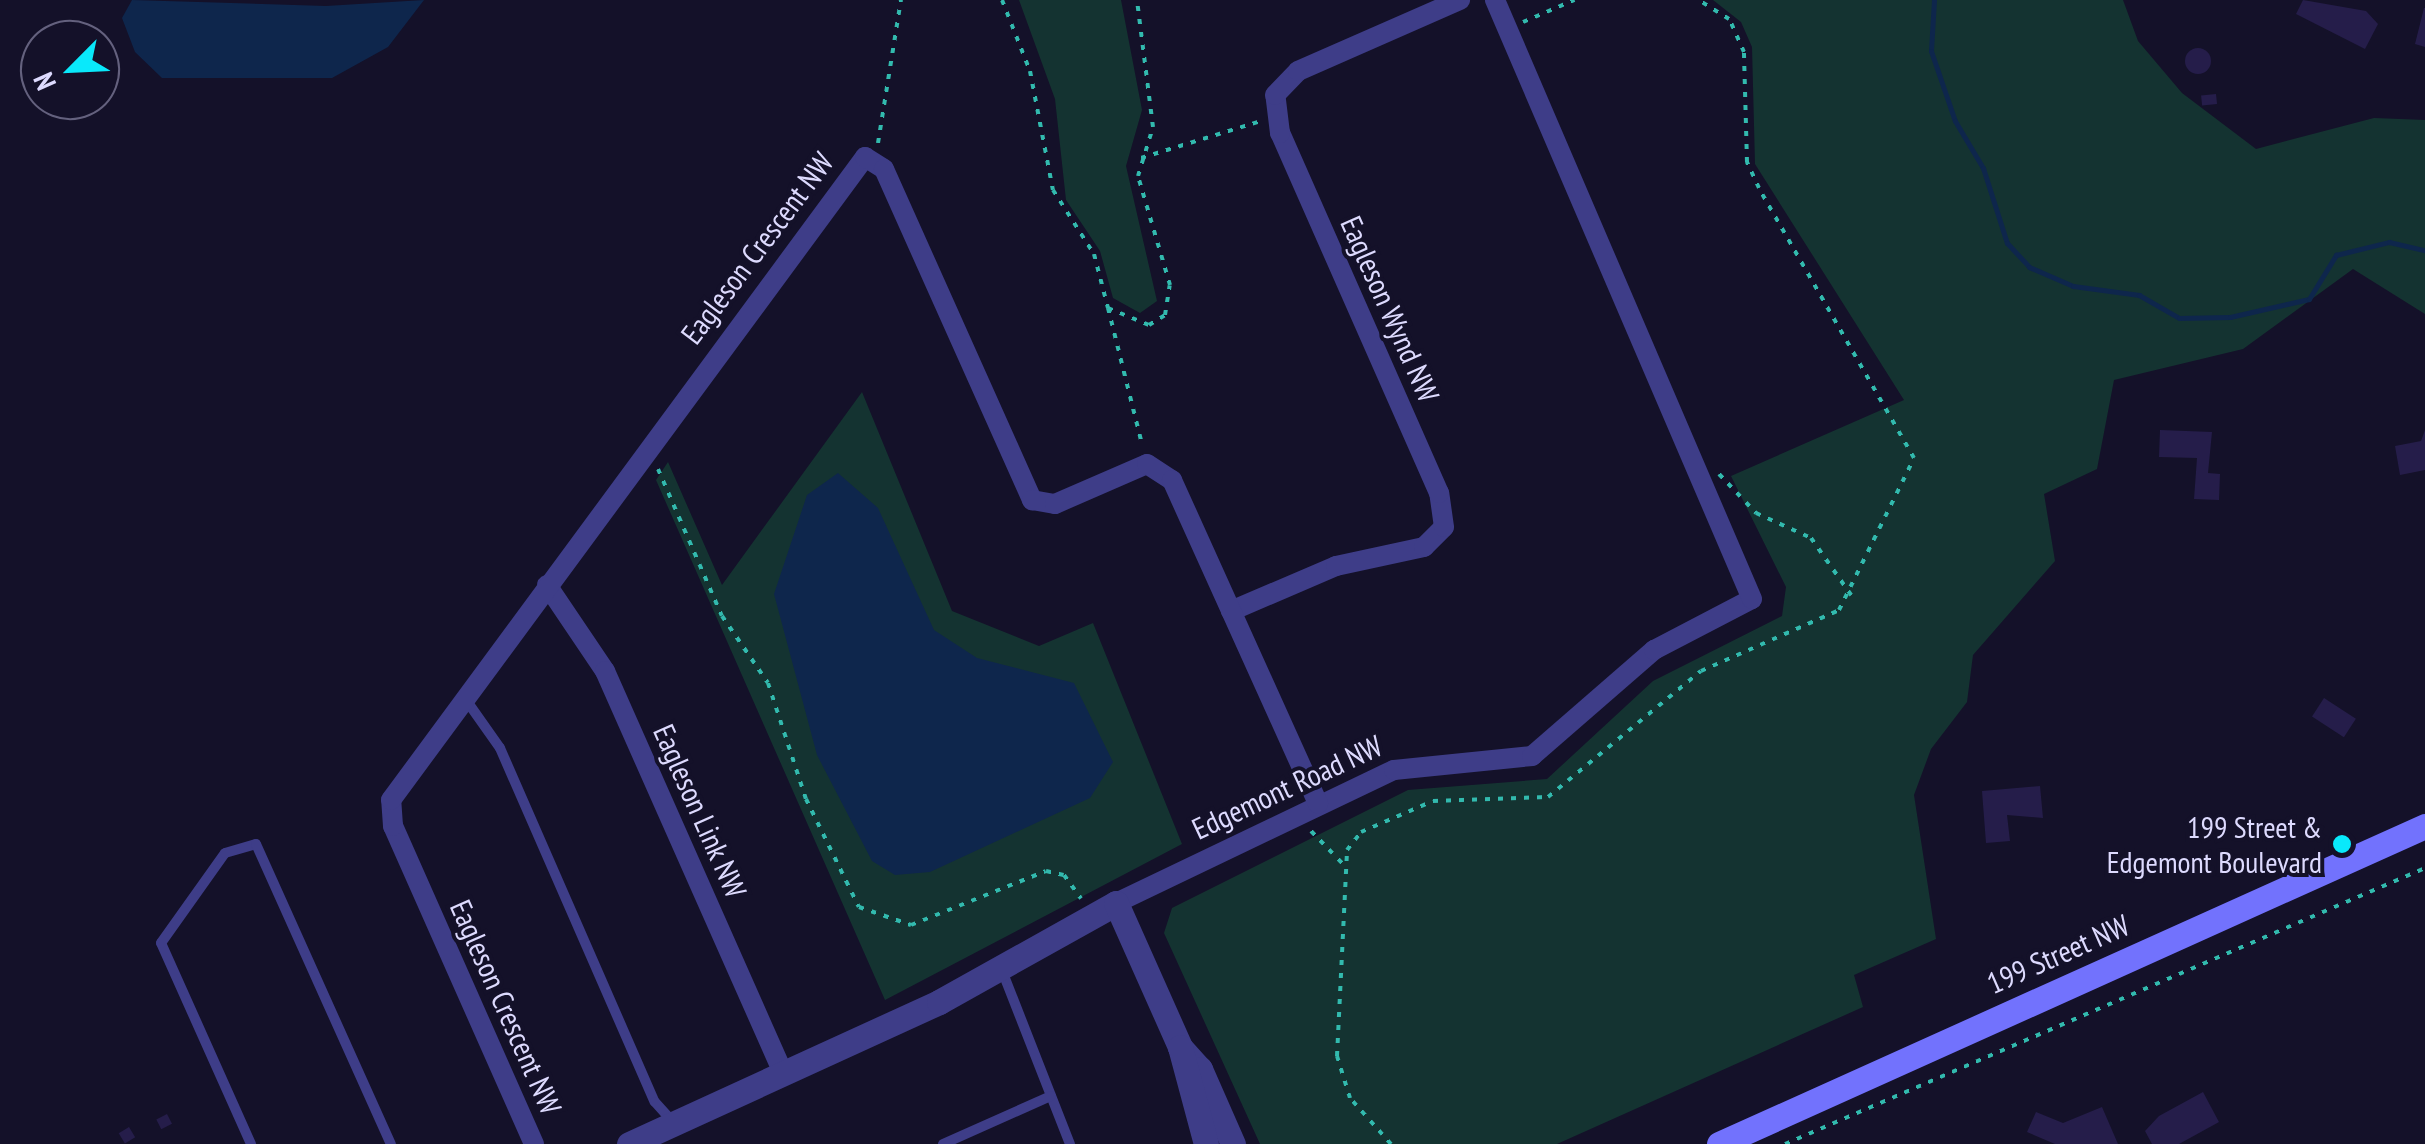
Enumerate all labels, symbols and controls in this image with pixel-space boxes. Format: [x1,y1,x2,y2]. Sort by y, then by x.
north arrow [20,20,120,120]
text: N [24,67,64,96]
street label: Eagleson Crescent NW [673,145,841,351]
street label: Eagleson Wynd NW [1333,210,1447,408]
street label: Eagleson Link NW [646,719,754,903]
street label: Edgemont Road NW [1186,727,1388,847]
place label: 199 Street & Edgemont Boulevard [2107,809,2322,880]
marker: 199 Street & Edgemont Boulevard [2331,833,2353,855]
street label: Eagleson Crescent NW [443,894,569,1120]
street label: 199 Street NW [1981,907,2135,1001]

